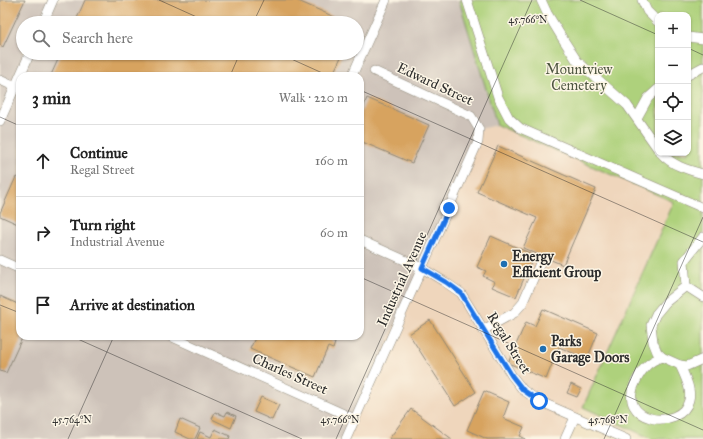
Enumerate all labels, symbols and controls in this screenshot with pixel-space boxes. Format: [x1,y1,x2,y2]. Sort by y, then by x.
map controls [655,12,691,156]
button: + [655,12,691,48]
text: 45.766°N [508,14,548,26]
search box [16,16,364,60]
icon: search [30,27,52,49]
text: Search here [62,29,133,47]
button: − [655,48,691,84]
street label: Edward Street [394,59,476,109]
park label: Mountview Cemetery [546,61,613,94]
button: locate [655,84,691,120]
text: 3 min [32,88,71,109]
text: Walk · 220 m [279,90,348,106]
button: layers [655,120,691,156]
text: Continue [70,144,128,162]
icon: ahead [32,150,54,172]
text: 160 m [315,153,348,169]
text: Regal Street [70,162,135,178]
route end [440,199,458,217]
text: Turn right [70,216,135,234]
icon: right [32,222,54,244]
text: 60 m [320,225,348,241]
street label: Industrial Avenue [373,229,431,329]
text: Industrial Avenue [70,234,165,250]
place label: Energy Efficient Group [512,248,601,282]
marker: Energy Efficient Group [499,259,509,269]
icon: arrive [32,294,54,316]
text: Arrive at destination [70,296,195,314]
street label: Regal Street [483,309,535,377]
place label: Parks Garage Doors [551,333,629,367]
marker: Parks Garage Doors [538,344,548,354]
street label: Charles Street [250,350,330,398]
route start [530,392,548,410]
text: 45.764°N [52,414,92,426]
text: 45.766°N [320,414,360,426]
text: 45.768°N [588,414,628,426]

